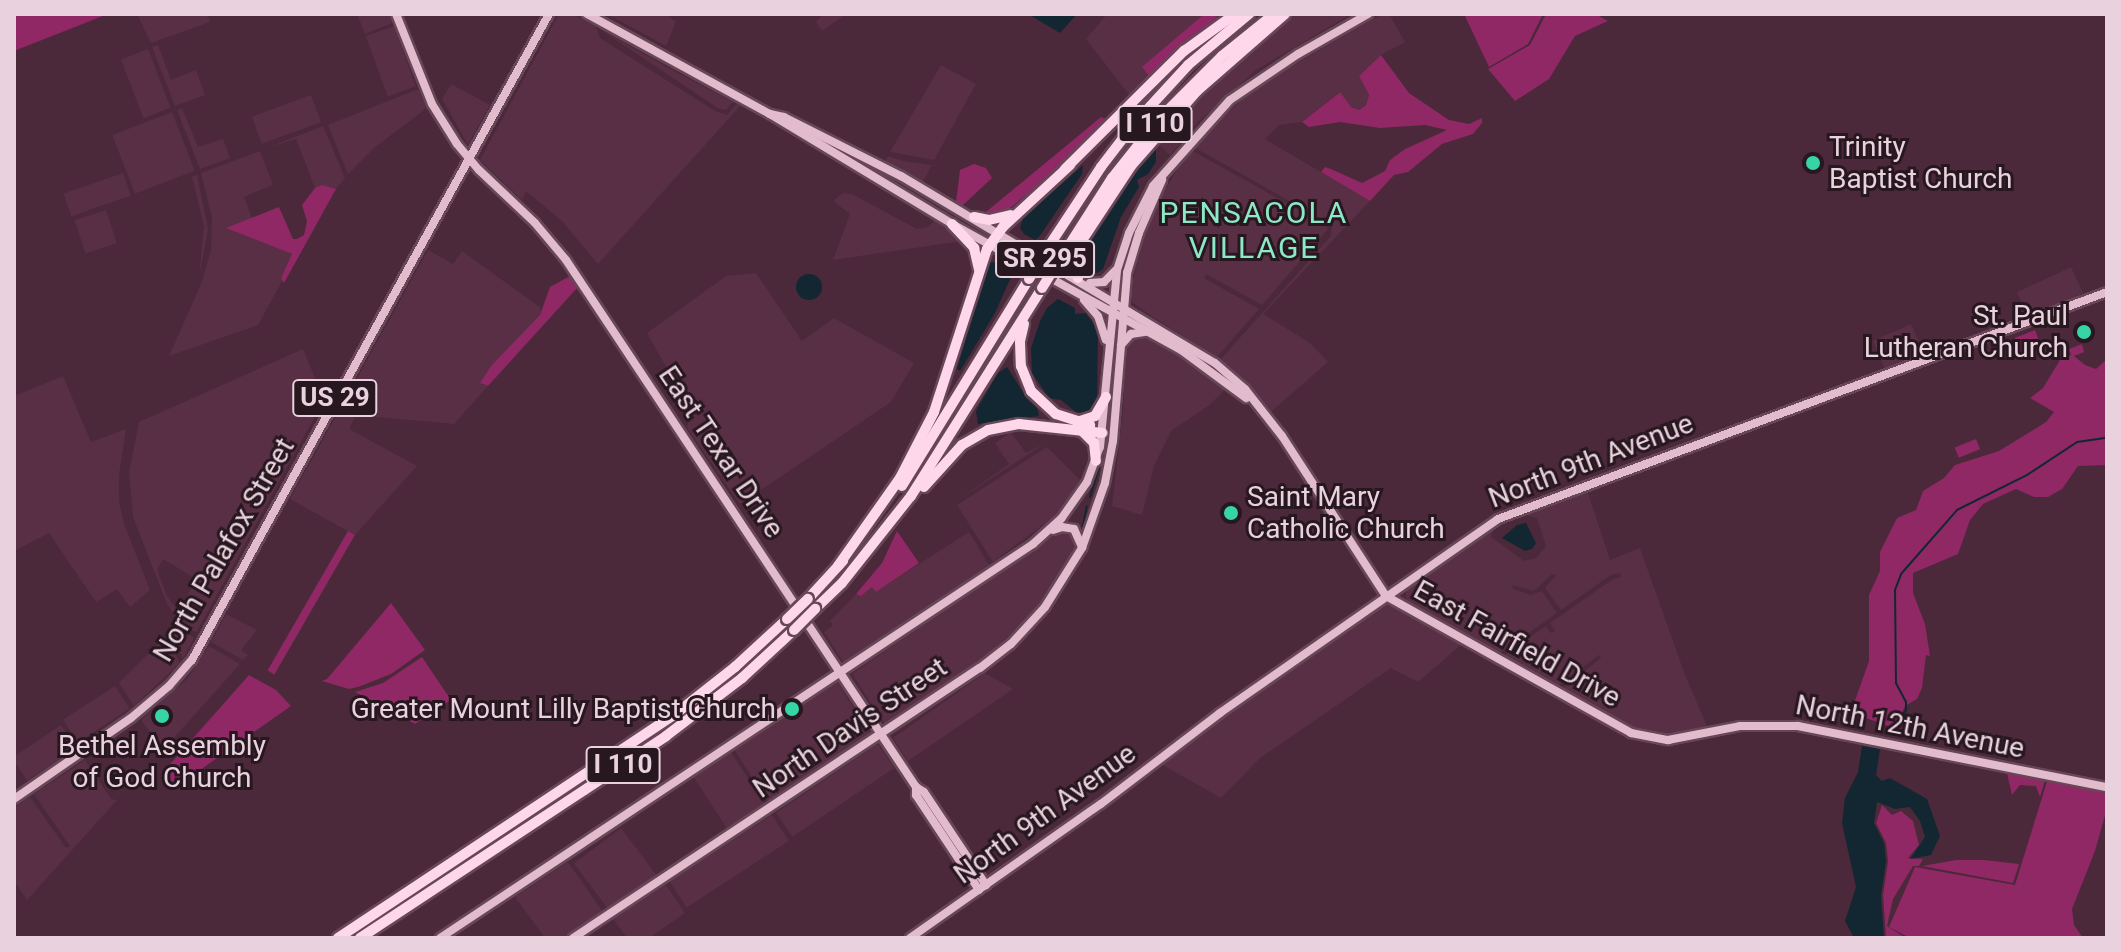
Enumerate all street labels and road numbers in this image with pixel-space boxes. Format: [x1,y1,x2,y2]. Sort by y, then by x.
road number: I 110 [1117,102,1193,146]
road number: SR 295 [995,237,1095,281]
street label: East Texar Drive [651,360,791,544]
road number: US 29 [291,376,379,420]
street label: North 9th Avenue [1484,407,1698,515]
street label: North Palafox Street [146,432,302,668]
street label: East Fairfield Drive [1408,573,1626,715]
street label: North Davis Street [747,651,953,805]
street label: North 12th Avenue [1793,688,2027,766]
street label: North 9th Avenue [948,737,1142,891]
road number: I 110 [585,743,661,787]

